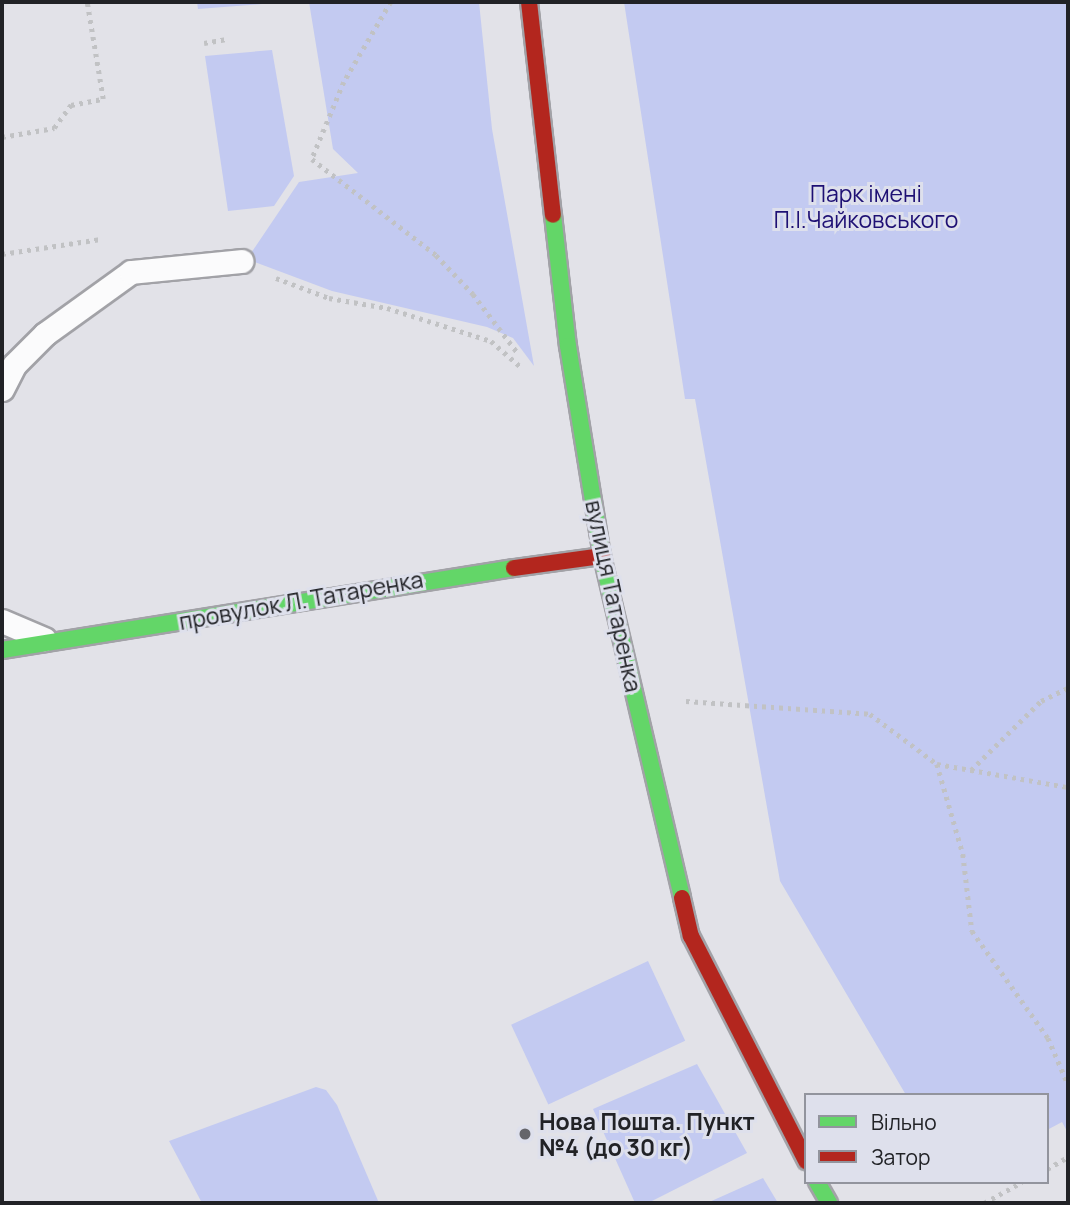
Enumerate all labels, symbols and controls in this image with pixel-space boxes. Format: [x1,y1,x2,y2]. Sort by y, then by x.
park label: Парк імені П.І.Чайковського [774,179,958,233]
street label: вулиця Татаренка [580,498,648,694]
street label: провулок Л. Татаренка [177,565,425,635]
legend [804,1093,1049,1184]
place label: Нова Пошта. Пункт №4 (до 30 кг) [539,1107,755,1161]
text: Вільно [871,1108,937,1136]
marker: Нова Пошта. Пункт №4 (до 30 кг) [517,1126,533,1142]
text: Затор [871,1143,930,1171]

